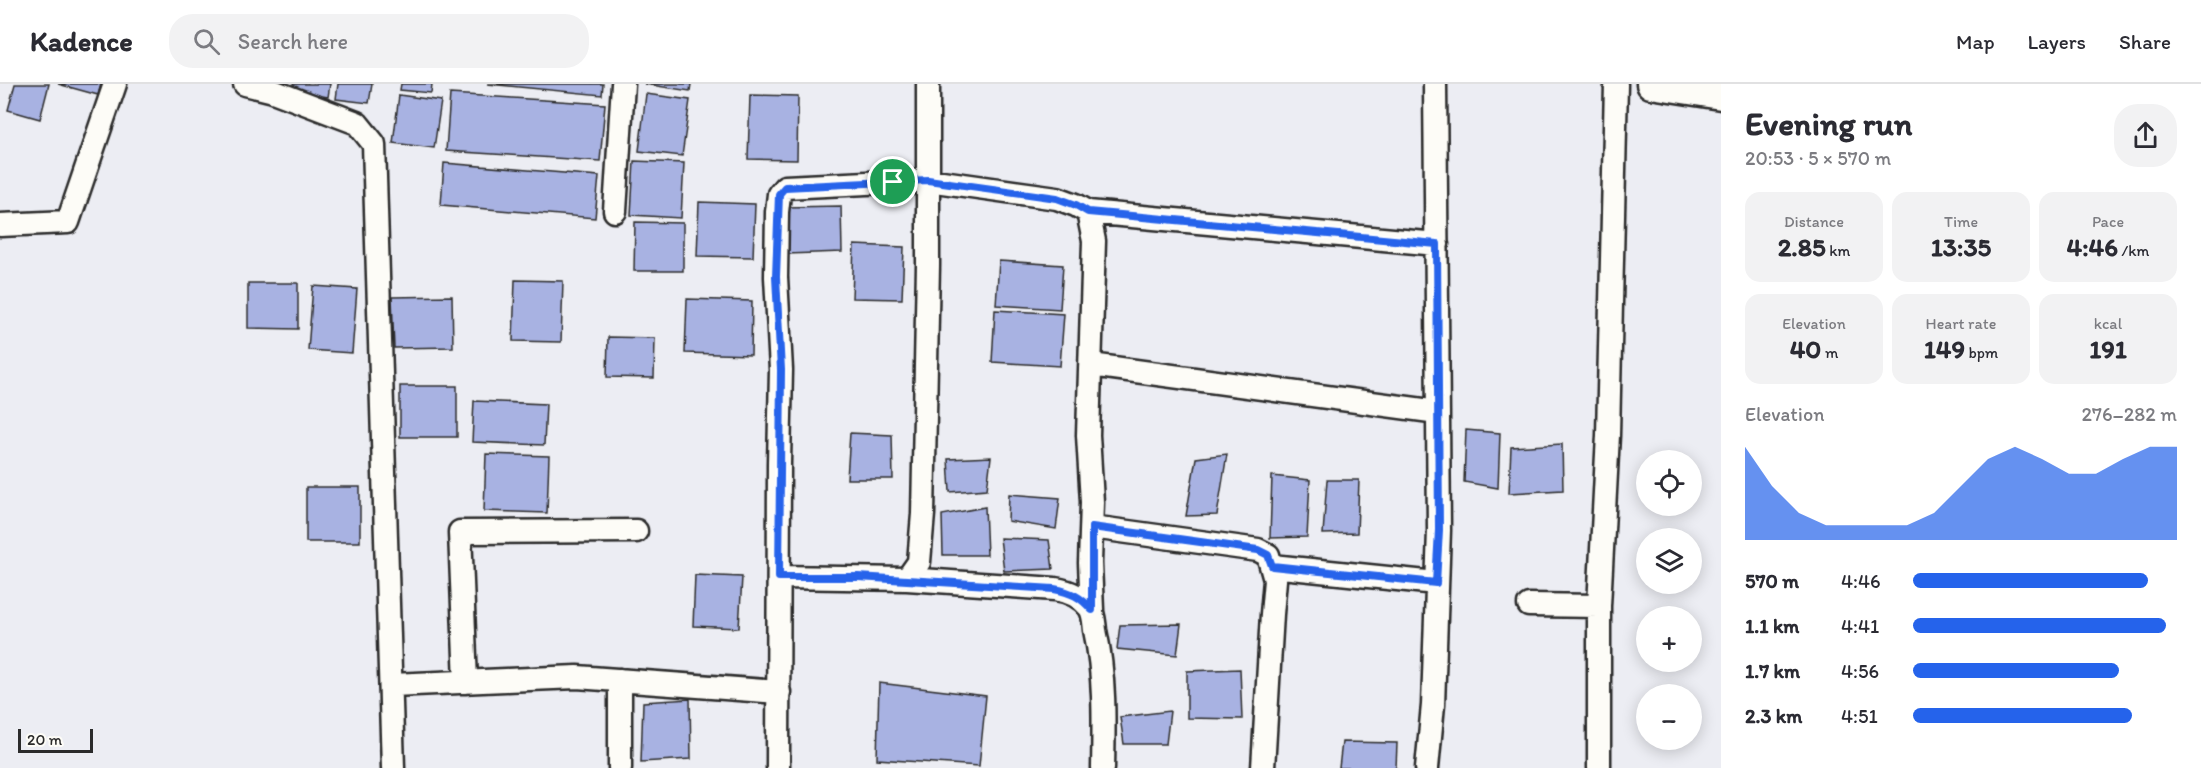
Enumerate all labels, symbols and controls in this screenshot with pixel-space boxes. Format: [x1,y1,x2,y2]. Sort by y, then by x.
search box [169,14,589,68]
text: Kadence [30,24,133,58]
icon: search [190,25,223,58]
text: Search here [238,28,348,55]
text: Map [1956,29,1995,54]
text: Layers [2028,29,2086,54]
text: Share [2119,29,2171,54]
text: Evening run [1745,104,1912,143]
button: share [2114,104,2177,167]
text: 20:53 · 5 × 570 m [1745,146,1891,170]
pin [867,156,918,207]
icon: arrive [876,165,909,198]
text: Distance [1784,212,1844,231]
text: Time [1944,212,1978,231]
text: Pace [2092,212,2124,231]
text: 2.85 [1778,231,1826,263]
text: 13:35 [1931,231,1991,263]
text: 4:46 [2067,231,2118,263]
text: km [1826,241,1850,260]
text: /km [2118,241,2149,260]
text: Elevation [1782,314,1846,333]
text: Heart rate [1926,314,1996,333]
text: kcal [2094,314,2122,333]
text: 40 [1790,333,1821,365]
text: 149 [1924,333,1965,365]
text: 191 [2089,333,2127,365]
text: m [1821,343,1838,362]
text: bpm [1965,343,1998,362]
text: Elevation [1745,402,1824,426]
text: 276–282 m [2082,402,2177,426]
map controls [1636,450,1702,750]
button: locate [1636,450,1702,516]
button: layers [1636,528,1702,594]
text: 570 m [1745,569,1799,593]
text: 4:46 [1841,569,1881,593]
button: + [1636,606,1702,672]
text: 1.1 km [1745,614,1799,638]
text: 4:41 [1841,614,1879,638]
text: 1.7 km [1745,659,1800,683]
text: 4:56 [1841,659,1879,683]
button: − [1636,684,1702,750]
text: 2.3 km [1745,704,1802,728]
text: 4:51 [1841,704,1878,728]
scale bar [18,726,93,754]
text: 20 m [27,730,62,749]

